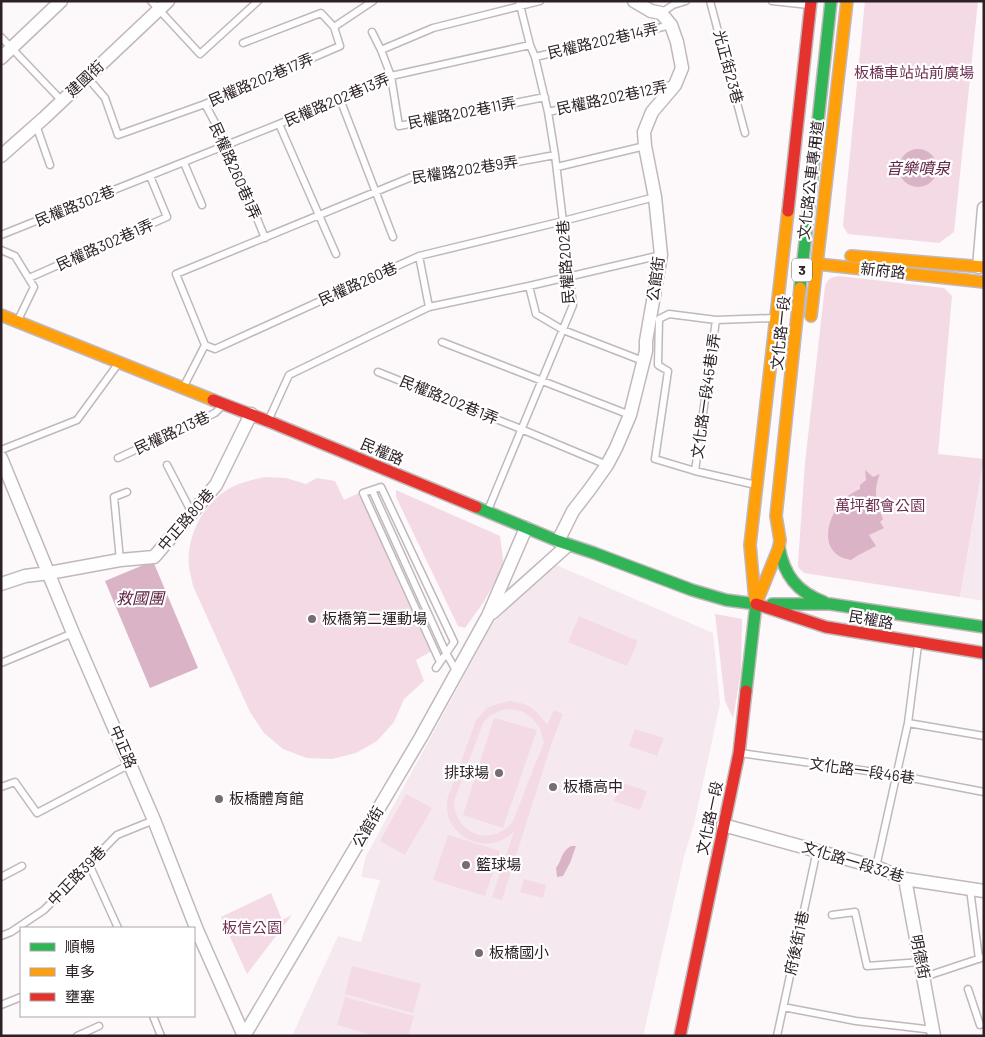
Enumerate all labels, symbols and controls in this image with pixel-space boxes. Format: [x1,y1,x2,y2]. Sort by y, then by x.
street label: 民權路202巷14弄 [546,19,660,62]
street label: 光正街23巷 [710,28,747,106]
street label: 民權路202巷17弄 [206,49,316,109]
street label: 建國街 [62,56,107,100]
park label: 板橋車站站前廣場 [854,63,974,81]
street label: 民權路202巷13弄 [281,69,392,129]
street label: 民權路202巷12弄 [555,76,669,118]
street label: 民權路202巷11弄 [406,93,518,131]
street label: 民權路260巷1弄 [206,119,265,222]
street label: 文化路公車專用道 [794,119,826,241]
street label: 民權路202巷9弄 [410,152,519,186]
water label: 音樂噴泉 [886,158,951,177]
street label: 民權路302巷 [32,181,117,229]
street label: 民權路302巷1弄 [53,215,156,274]
street label: 民權路202巷 [553,219,577,305]
street label: 公館街 [643,255,667,302]
street label: 民權路260巷 [315,258,400,308]
road number: 3 [792,258,812,282]
street label: 新府路 [860,259,906,281]
street label: 文化路一段 [767,295,793,371]
street label: 文化路一段45巷1弄 [687,332,723,460]
street label: 民權路202巷1弄 [397,371,501,427]
street label: 民權路213巷 [131,407,212,457]
street label: 民權路 [358,434,407,468]
street label: 中正路80巷 [153,485,217,554]
park label: 萬坪都會公園 [835,496,925,514]
water label: 救國團 [116,588,166,607]
street label: 民權路 [847,606,895,632]
place label: 板橋第二運動場 [322,609,427,627]
marker: 板橋第二運動場 [306,613,318,625]
street label: 中正路 [107,722,141,771]
street label: 文化路一段46巷 [808,754,916,786]
place label: 排球場 [444,763,489,781]
marker: 排球場 [493,767,505,779]
place label: 板橋高中 [563,777,623,795]
street label: 文化路一段 [692,779,726,856]
marker: 板橋高中 [547,781,559,793]
place label: 板橋體育館 [229,789,304,807]
marker: 板橋體育館 [213,793,225,805]
street label: 公館街 [348,803,386,850]
street label: 文化路一段32巷 [800,837,907,885]
street label: 中正路39巷 [44,842,109,909]
place label: 籃球場 [476,855,521,873]
marker: 籃球場 [460,859,472,871]
street label: 府後街1巷 [780,909,812,977]
park label: 板信公園 [222,918,282,936]
legend [20,927,195,1017]
street label: 明德街 [908,933,934,981]
text: 順暢 [65,937,95,955]
place label: 板橋國小 [489,943,549,961]
marker: 板橋國小 [473,947,485,959]
text: 車多 [65,962,95,980]
text: 壅塞 [65,987,95,1005]

